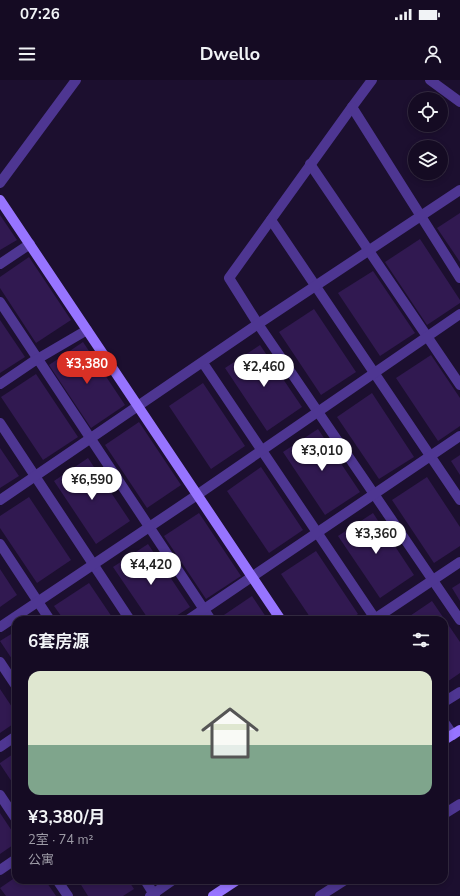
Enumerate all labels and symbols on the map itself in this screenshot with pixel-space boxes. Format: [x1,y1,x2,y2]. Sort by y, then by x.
pin: ¥3,380 [54,351,120,385]
pin: ¥2,460 [231,354,297,388]
pin: ¥3,010 [289,438,355,472]
pin: ¥6,590 [59,467,125,501]
pin: ¥3,360 [343,521,409,555]
pin: ¥4,420 [118,552,184,586]

